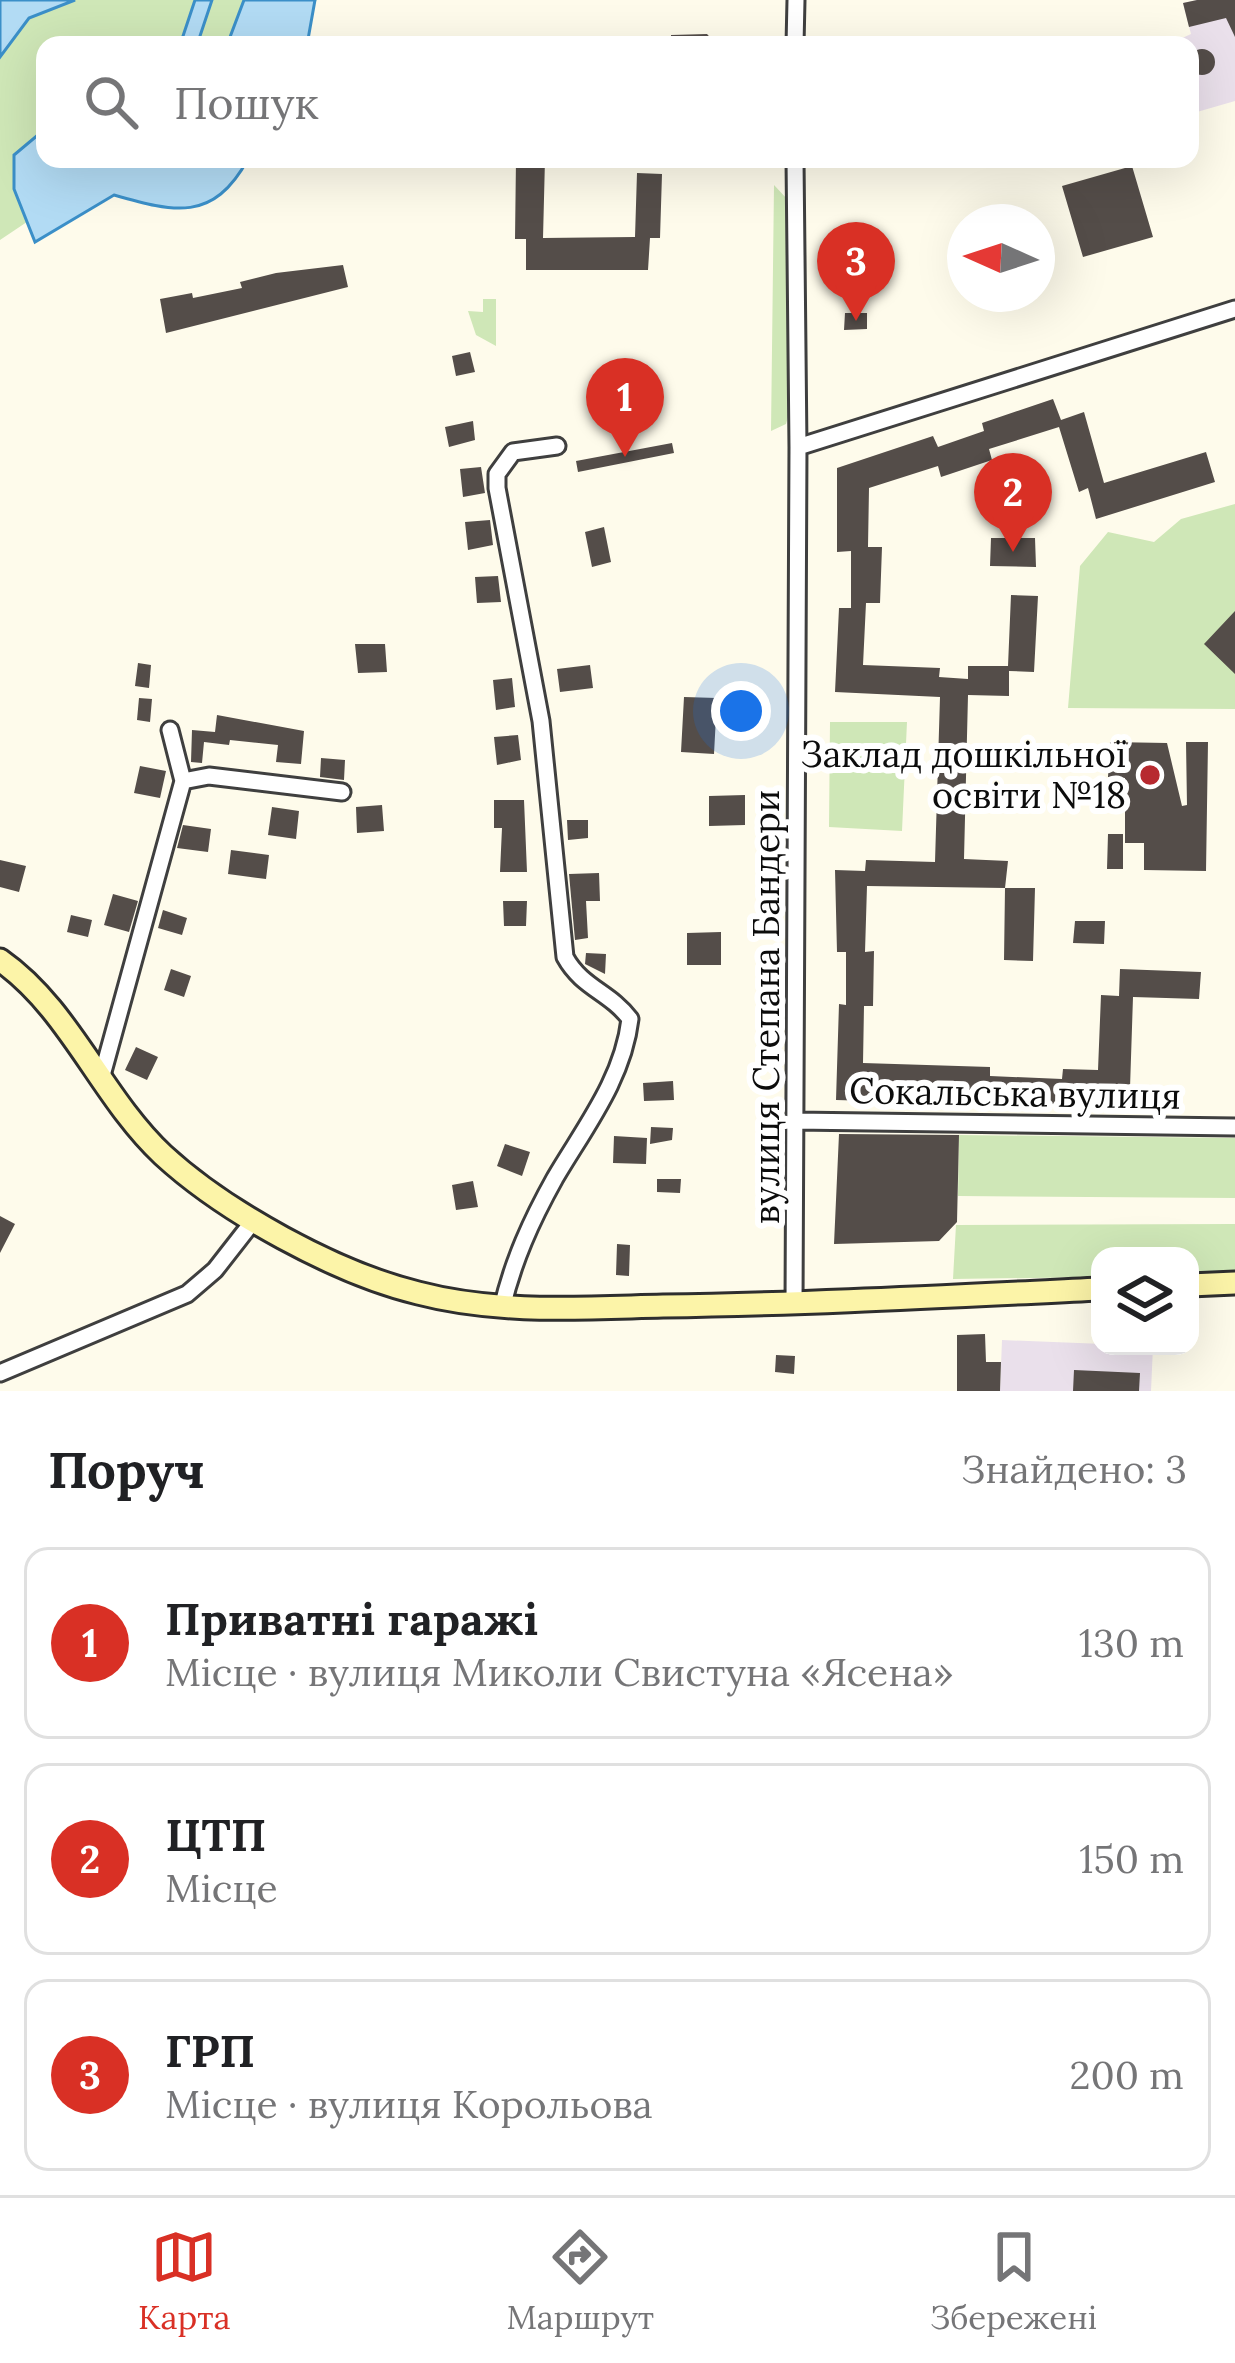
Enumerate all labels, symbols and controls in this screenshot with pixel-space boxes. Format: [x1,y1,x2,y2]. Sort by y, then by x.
search box [36,36,1199,168]
icon: search [78,69,144,135]
text: Пошук [174,74,319,131]
north arrow [947,204,1055,312]
pin: 3 [817,222,895,321]
pin: 1 [586,358,664,457]
pin: 2 [974,453,1052,552]
your location [711,681,771,741]
place label: Заклад дошкільної освіти №18 [801,731,1126,818]
marker: Заклад дошкільної освіти №18 [1137,762,1163,788]
street label: вулиця Степана Бандери [743,790,789,1224]
street label: Сокальська вулиця [849,1067,1181,1119]
map controls [1091,1247,1199,1355]
button: layers [1091,1247,1199,1355]
text: Поруч [48,1437,205,1502]
text: Знайдено: 3 [961,1444,1187,1494]
text: Приватні гаражі [165,1590,538,1647]
text: 1 [82,1618,98,1668]
text: 130 m [1079,1618,1184,1668]
text: Місце · вулиця Миколи Свистуна «Ясена» [165,1647,953,1697]
text: ЦТП [165,1806,266,1863]
text: 2 [80,1834,100,1884]
text: 150 m [1079,1834,1184,1884]
text: Місце [165,1863,278,1913]
text: ГРП [165,2022,255,2079]
text: 3 [79,2050,101,2100]
text: 200 m [1069,2050,1184,2100]
text: Місце · вулиця Корольова [165,2079,653,2129]
tab: Карта [138,2224,231,2338]
tab: Маршрут [507,2224,654,2338]
tab: Збережені [930,2224,1097,2338]

